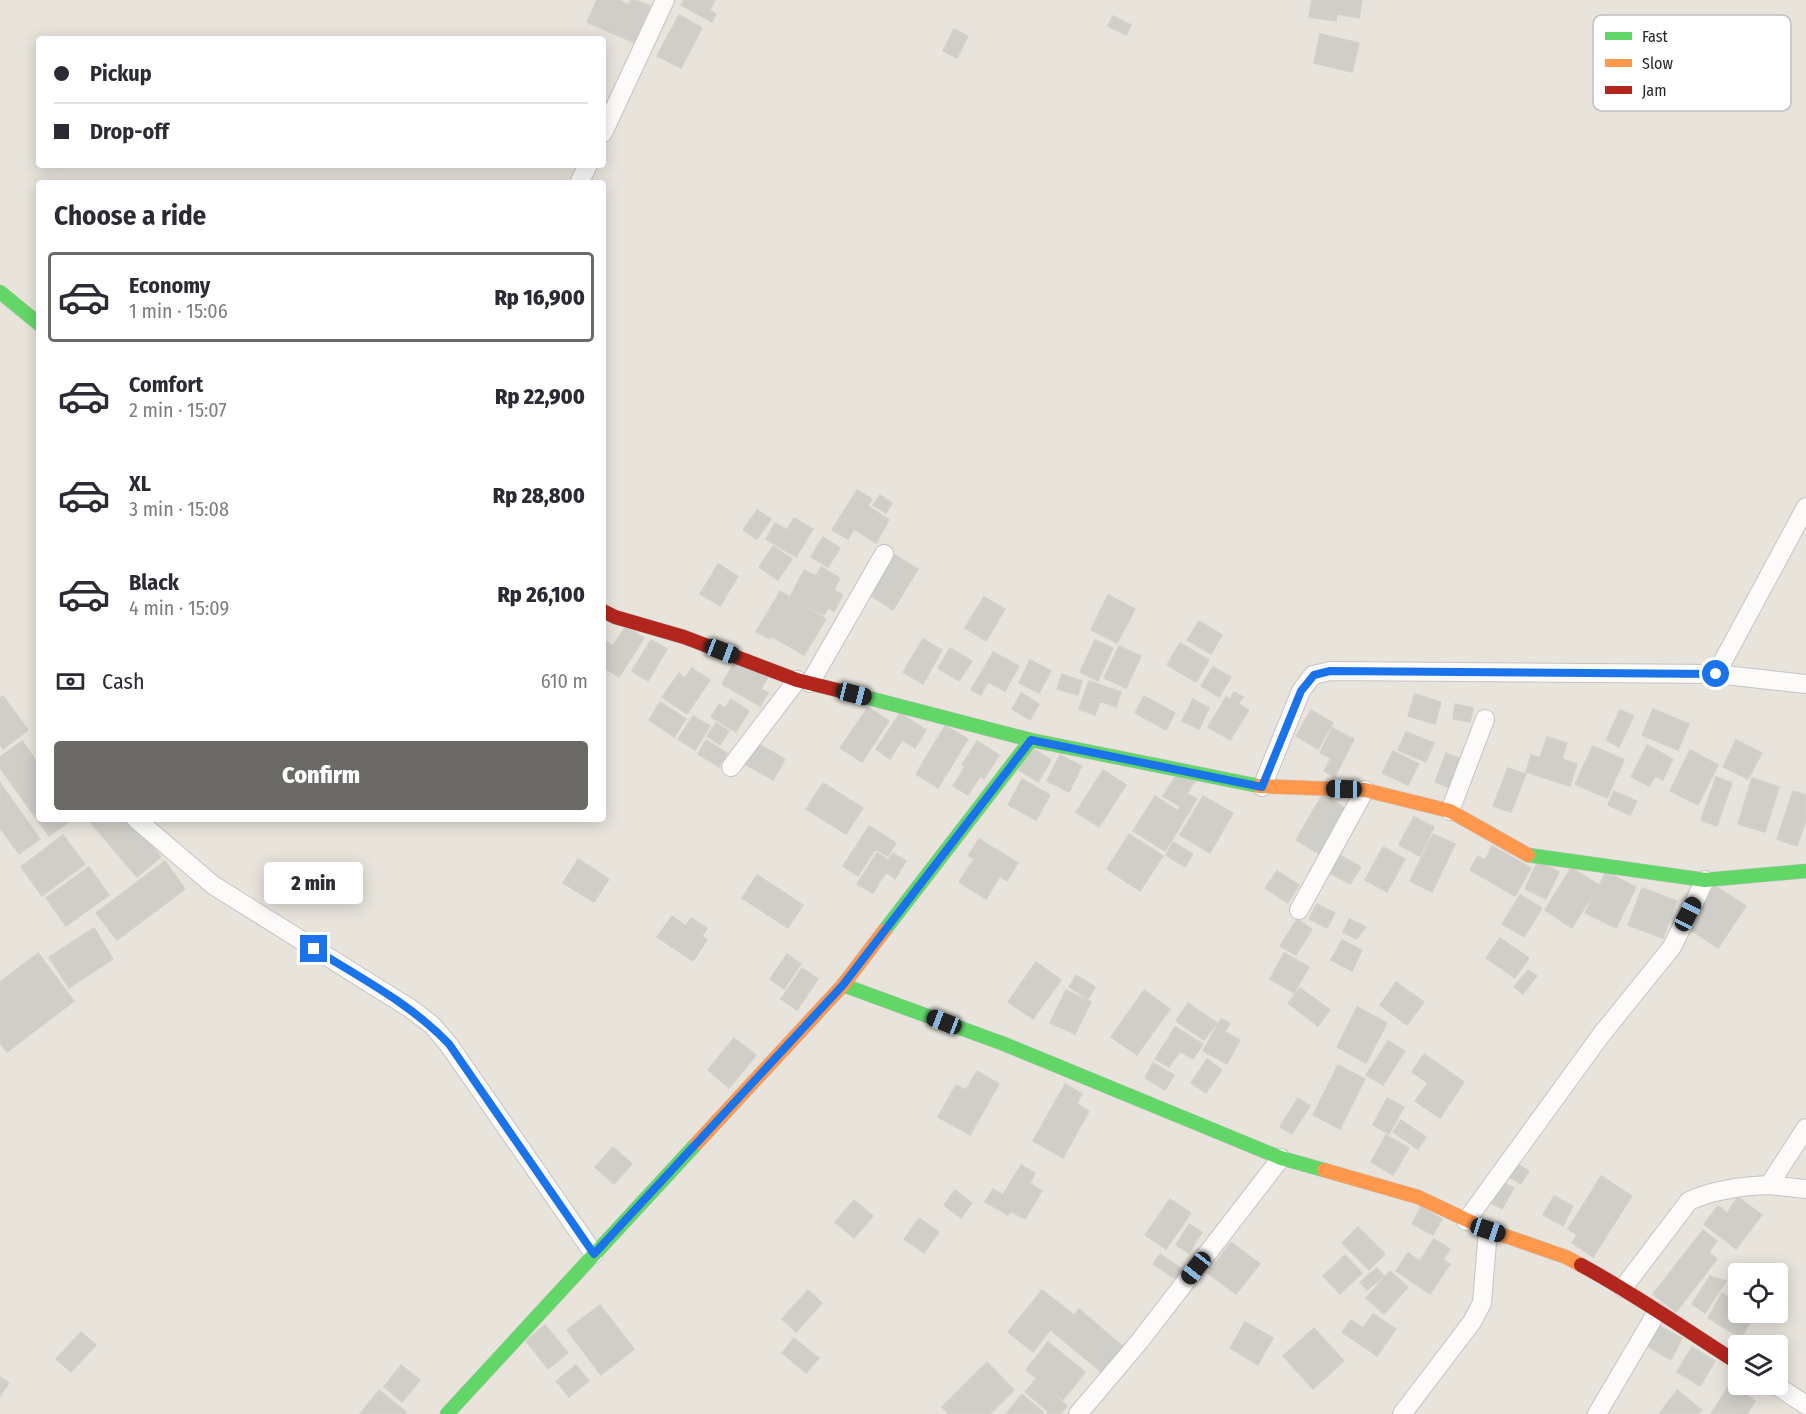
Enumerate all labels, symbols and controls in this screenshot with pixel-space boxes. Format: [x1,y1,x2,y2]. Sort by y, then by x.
legend [1593,15,1791,111]
text: Fast [1642,27,1669,46]
text: Slow [1642,54,1673,73]
text: Pickup [90,60,152,87]
text: Jam [1642,81,1667,100]
text: Drop-off [90,118,169,145]
text: Choose a ride [54,200,206,232]
icon: car [57,270,111,324]
text: Economy [129,272,210,299]
text: Rp 16,900 [494,284,585,311]
text: 1 min · 15:06 [129,299,228,323]
icon: car [57,369,111,423]
text: Comfort [129,371,203,398]
text: Rp 22,900 [495,383,585,410]
text: 2 min · 15:07 [129,398,227,422]
icon: car [57,468,111,522]
text: XL [129,470,151,497]
text: Rp 28,800 [493,482,585,509]
text: 3 min · 15:08 [129,497,229,521]
icon: car [57,567,111,621]
text: Black [129,569,179,596]
text: Rp 26,100 [497,581,585,608]
text: 4 min · 15:09 [129,596,229,620]
car [702,636,742,666]
route start [1702,660,1729,687]
icon: cash [54,665,87,698]
text: Cash [102,668,145,695]
text: 610 m [541,669,588,693]
car [834,681,874,707]
button: Confirm [54,741,588,810]
car [1326,780,1362,798]
callout: 2 min [264,862,364,904]
text: 2 min [291,871,336,895]
car [1672,894,1704,934]
route end [300,935,327,962]
car [924,1007,964,1037]
car [1468,1216,1508,1244]
car [1178,1248,1214,1288]
map controls [1728,1263,1788,1395]
button: locate [1728,1263,1788,1323]
button: layers [1728,1335,1788,1395]

